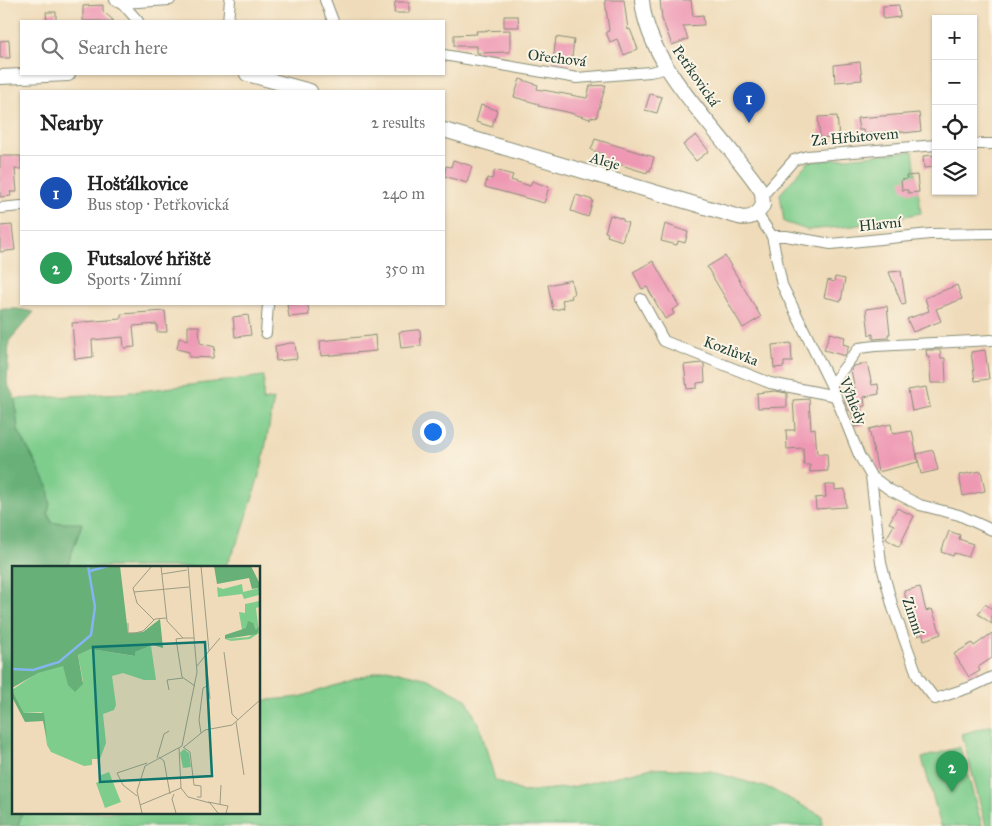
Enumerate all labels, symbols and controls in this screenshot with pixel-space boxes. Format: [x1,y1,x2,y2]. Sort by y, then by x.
map controls [932,15,977,195]
button: + [932,15,977,60]
search box [20,20,445,75]
icon: search [38,34,66,62]
text: Search here [78,36,168,59]
street label: Petřkovická [668,42,724,111]
street label: Ořechová [527,45,588,71]
button: − [932,60,977,105]
pin: 1 [733,82,765,123]
button: locate [932,105,977,150]
text: Nearby [40,110,103,136]
text: 2 results [371,113,425,132]
street label: Za Hřbitovem [811,124,900,150]
street label: Aleje [587,148,622,174]
button: layers [932,150,977,195]
text: Hošťálkovice [87,172,188,195]
text: 1 [53,184,59,203]
text: 240 m [382,184,425,203]
text: Bus stop · Petřkovická [87,195,229,214]
street label: Hlavní [858,213,903,235]
text: Futsalové hřiště [87,247,211,270]
text: 2 [52,259,60,278]
text: 350 m [385,259,425,278]
text: Sports · Zimní [87,270,181,289]
street label: Kozlůvka [701,332,762,370]
street label: Výhledy [835,374,871,428]
your location [420,419,446,445]
inset map [12,566,260,814]
street label: Zimní [899,595,928,638]
pin: 2 [936,751,968,792]

